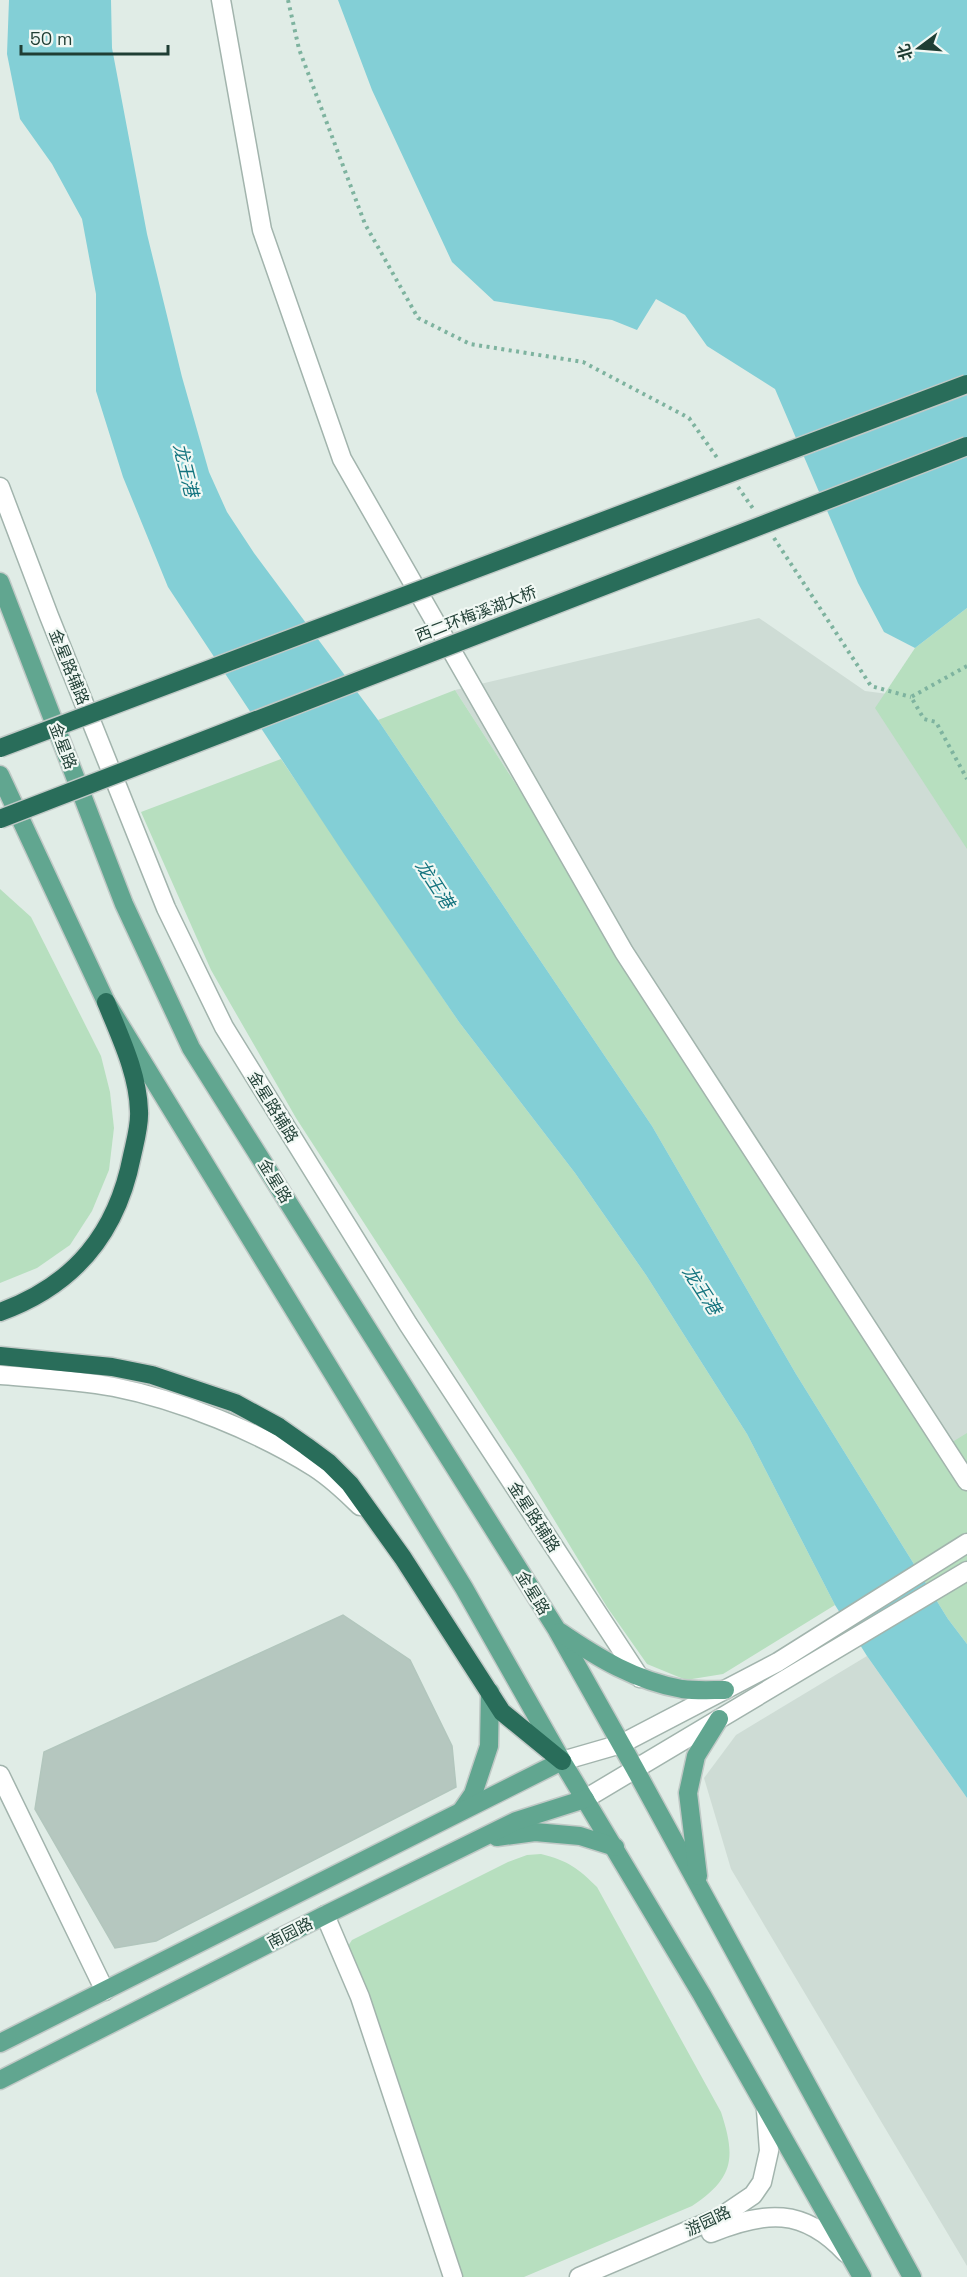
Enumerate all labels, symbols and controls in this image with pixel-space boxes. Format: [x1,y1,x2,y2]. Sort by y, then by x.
scale bar [21,18,168,56]
north arrow [889,18,949,78]
text: 50 m [30,27,72,50]
text: 北 [893,41,917,63]
water label: 龙王港 [168,441,204,502]
street label: 西二环梅溪湖大桥 [412,581,540,647]
street label: 金星路辅路 [44,626,94,708]
street label: 金星路 [45,720,81,772]
water label: 龙王港 [411,855,461,915]
street label: 金星路辅路 [243,1068,303,1146]
street label: 金星路 [253,1155,297,1207]
water label: 龙王港 [678,1261,728,1321]
street label: 金星路辅路 [503,1478,565,1556]
street label: 金星路 [511,1567,555,1619]
street label: 南园路 [264,1913,316,1953]
street label: 游园路 [682,2201,734,2241]

